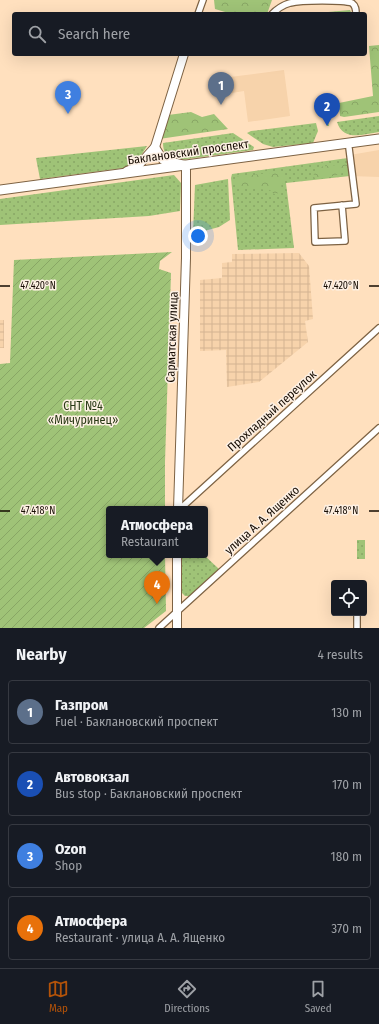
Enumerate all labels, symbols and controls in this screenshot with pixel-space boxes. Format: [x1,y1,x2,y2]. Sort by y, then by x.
search box [12,12,367,56]
icon: search [26,23,48,45]
text: Search here [58,25,130,43]
pin: 1 [208,72,234,105]
pin: 3 [55,81,81,114]
pin: 2 [314,93,340,126]
street label: Баклановский проспект [127,137,250,167]
your location [188,226,208,246]
text: 47.420°N [20,280,56,292]
text: 47.420°N [323,280,359,292]
street label: Сарматская улица [163,291,181,383]
street label: Прохладный переулок [225,367,320,455]
park label: СНТ №4 «Мичуринец» [48,399,118,427]
street label: улица А. А. Ященко [222,483,302,557]
text: 47.418°N [21,505,55,517]
text: 47.418°N [324,505,358,517]
popup [106,506,208,558]
text: Атмосфера [121,516,193,534]
text: Restaurant [121,534,179,549]
pin: 4 [144,571,170,604]
map controls [331,580,367,616]
button: locate [331,580,367,616]
text: Nearby [16,644,67,665]
text: 4 results [317,647,363,662]
text: Газпром [55,696,108,714]
text: 1 [27,705,33,720]
text: 130 m [331,705,362,720]
text: Fuel · Баклановский проспект [55,714,218,729]
text: Автовокзал [55,768,129,786]
text: 2 [27,777,33,792]
text: 170 m [332,777,362,792]
text: Bus stop · Баклановский проспект [55,786,242,801]
text: Ozon [55,840,86,858]
text: 3 [27,849,33,864]
text: 180 m [331,849,362,864]
text: Shop [55,858,82,873]
text: Атмосфера [55,912,127,930]
text: 4 [27,921,33,936]
text: 370 m [331,921,362,936]
text: Restaurant · улица А. А. Ященко [55,930,225,945]
tab: Map [47,978,69,1015]
tab: Directions [164,978,210,1015]
tab: Saved [305,978,332,1015]

